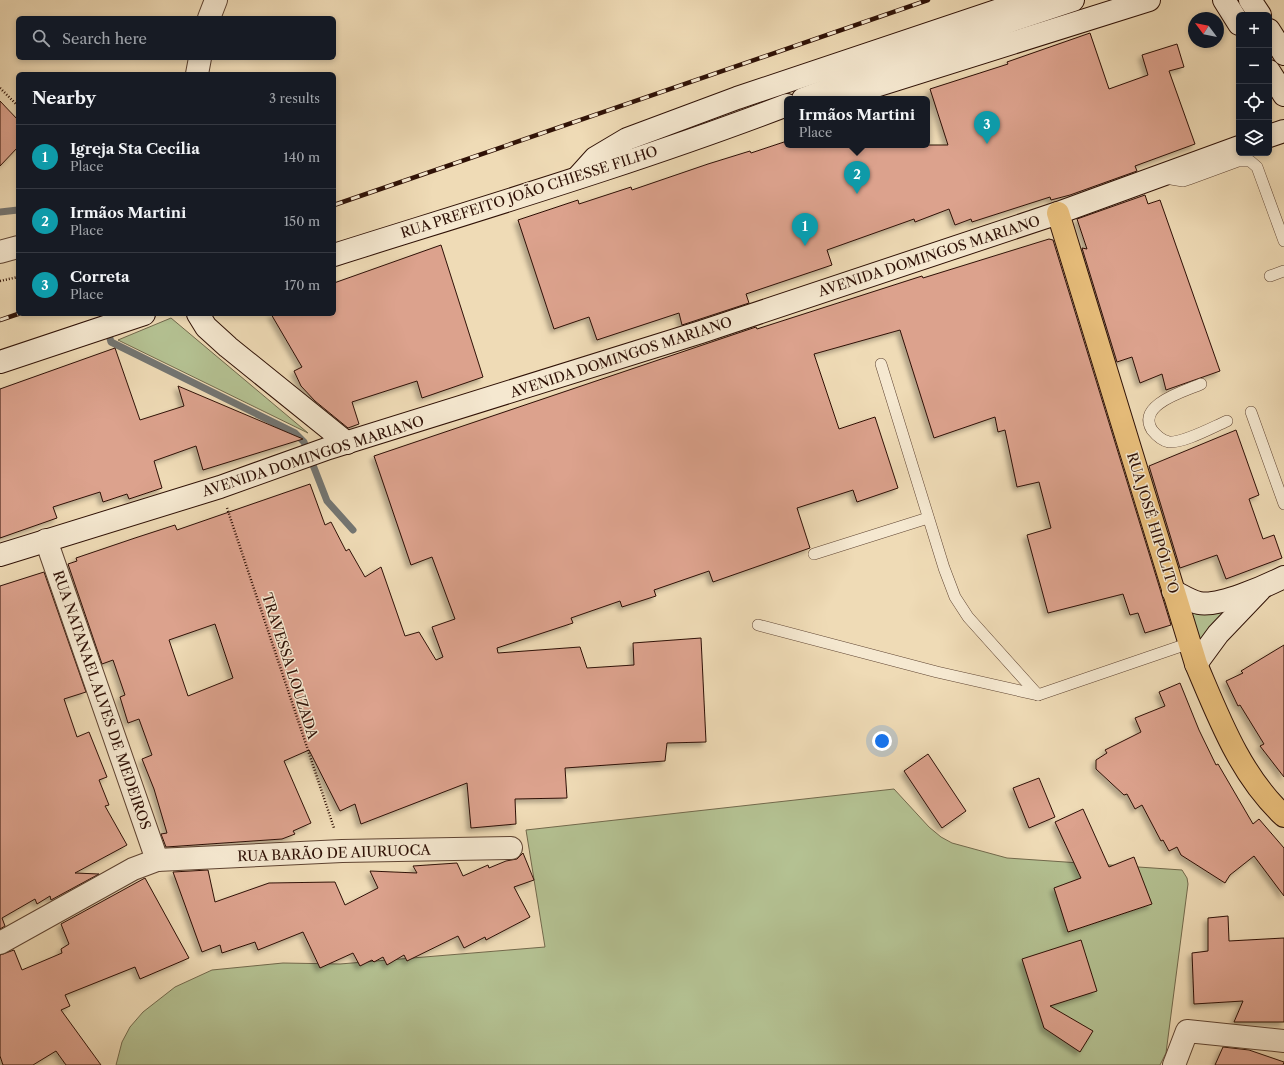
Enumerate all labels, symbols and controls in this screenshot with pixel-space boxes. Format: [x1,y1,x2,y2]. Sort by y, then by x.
north arrow [1188,12,1224,48]
map controls [1236,12,1272,156]
button: + [1236,12,1272,48]
search box [16,16,336,60]
icon: search [30,27,52,49]
text: Search here [62,29,147,48]
button: − [1236,48,1272,84]
button: locate [1236,84,1272,120]
text: Nearby [32,88,96,108]
text: 3 results [269,90,320,106]
popup [784,96,930,148]
text: Irmãos Martini [799,105,915,124]
pin: 3 [974,111,1000,144]
button: layers [1236,120,1272,156]
text: Place [799,124,832,140]
text: Igreja Sta Cecília [70,139,200,158]
street label: RUA PREFEITO JOÃO CHIESSE FILHO [398,141,660,242]
text: 1 [42,149,48,165]
text: 140 m [283,149,320,165]
text: Place [70,158,103,174]
pin: 2 [844,161,870,194]
text: Irmãos Martini [70,203,186,222]
street label: AVENIDA DOMINGOS MARIANO [815,212,1042,301]
text: 2 [41,213,49,229]
text: 150 m [284,213,320,229]
pin: 1 [792,213,818,246]
text: Place [70,222,103,238]
text: Correta [70,267,130,286]
text: 3 [41,277,49,293]
text: 170 m [284,277,320,293]
text: Place [70,286,103,302]
street label: AVENIDA DOMINGOS MARIANO [507,313,734,402]
street label: AVENIDA DOMINGOS MARIANO [199,412,426,501]
street label: RUA JOSÉ HIPÓLITO [1123,450,1184,596]
street label: RUA NATANAEL ALVES DE MEDEIROS [49,568,155,832]
street label: TRAVESSA LOUZADA [258,591,322,742]
your location [872,731,892,751]
street label: RUA BARÃO DE AIURUOCA [237,840,432,865]

